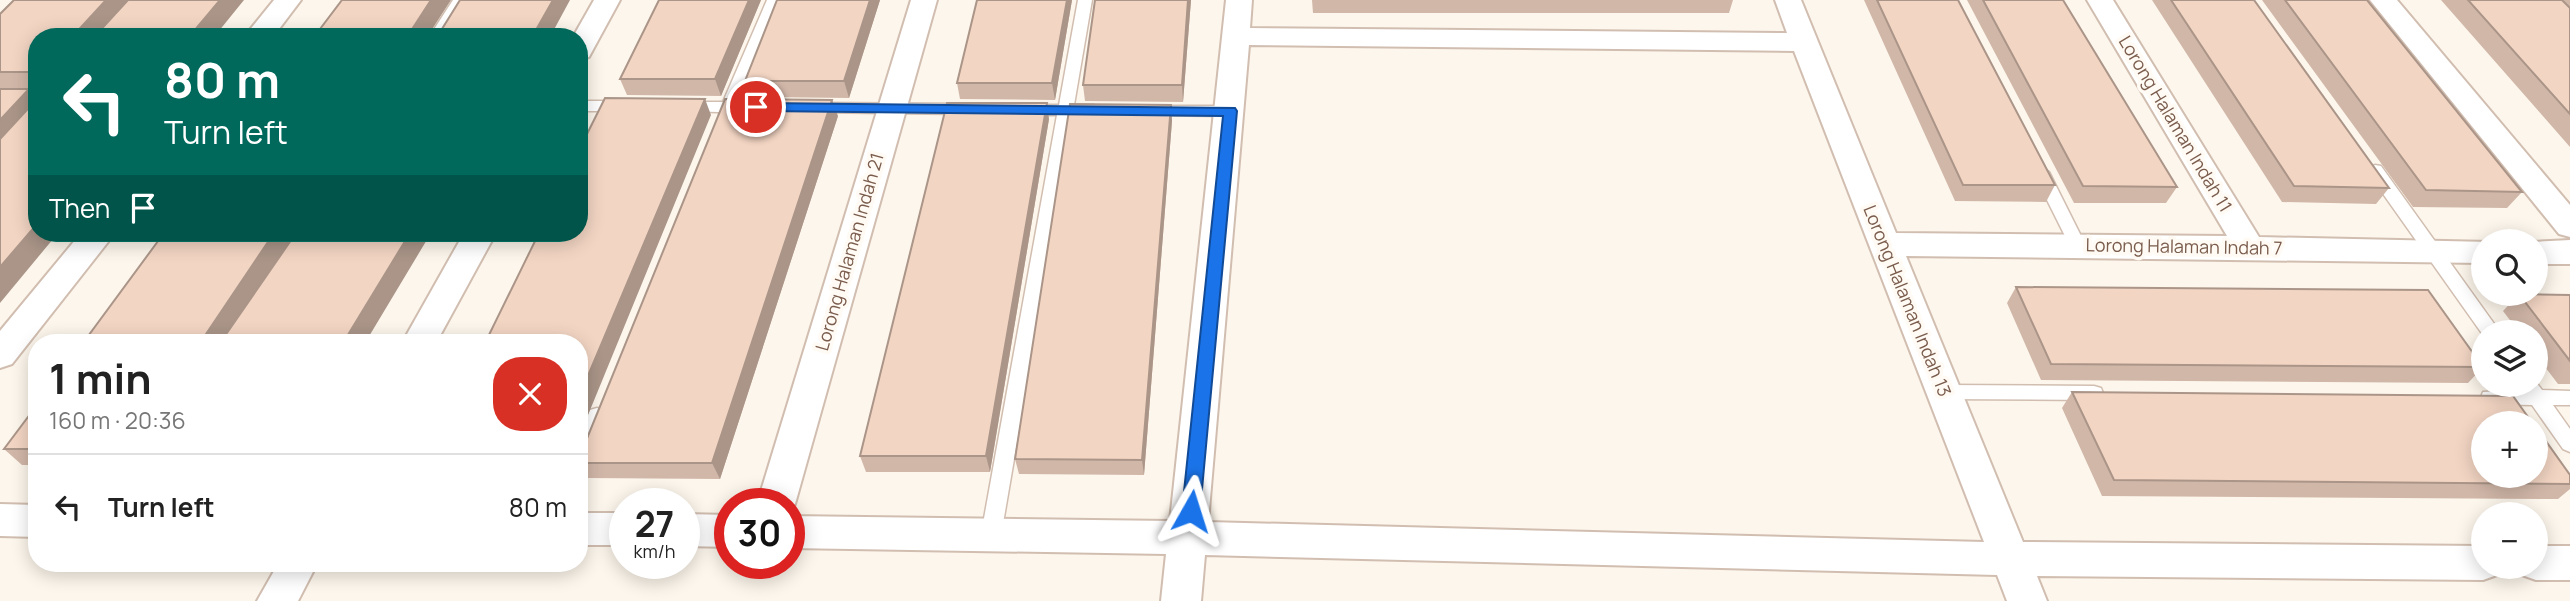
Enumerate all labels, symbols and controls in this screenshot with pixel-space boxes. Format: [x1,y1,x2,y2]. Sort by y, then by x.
street label: Lorong Halaman Indah 11 [2114,31,2238,216]
text: 80 m [164,46,280,113]
icon: left [49,56,140,147]
pin [726,77,786,137]
icon: arrive [737,88,775,126]
text: Turn left [164,110,288,154]
street label: Lorong Halaman Indah 21 [809,150,889,354]
icon: arrive [124,189,162,227]
text: Then [49,190,110,226]
street label: Lorong Halaman Indah 13 [1858,201,1957,400]
map controls [2471,229,2548,579]
button: search [2471,229,2548,306]
street label: Lorong Halaman Indah 7 [2085,232,2283,260]
button: layers [2471,320,2548,397]
text: 1 min [49,349,152,407]
button: close [493,357,567,431]
text: 160 m · 20:36 [49,404,186,436]
button: + [2471,411,2548,488]
position arrow [1154,474,1228,548]
icon: left [49,488,87,526]
speed limit sign: 30 [714,488,805,579]
text: Turn left [108,489,215,525]
text: 80 m [509,489,567,525]
text: 27 [635,500,674,548]
button: − [2471,502,2548,579]
text: km/h [634,539,675,563]

